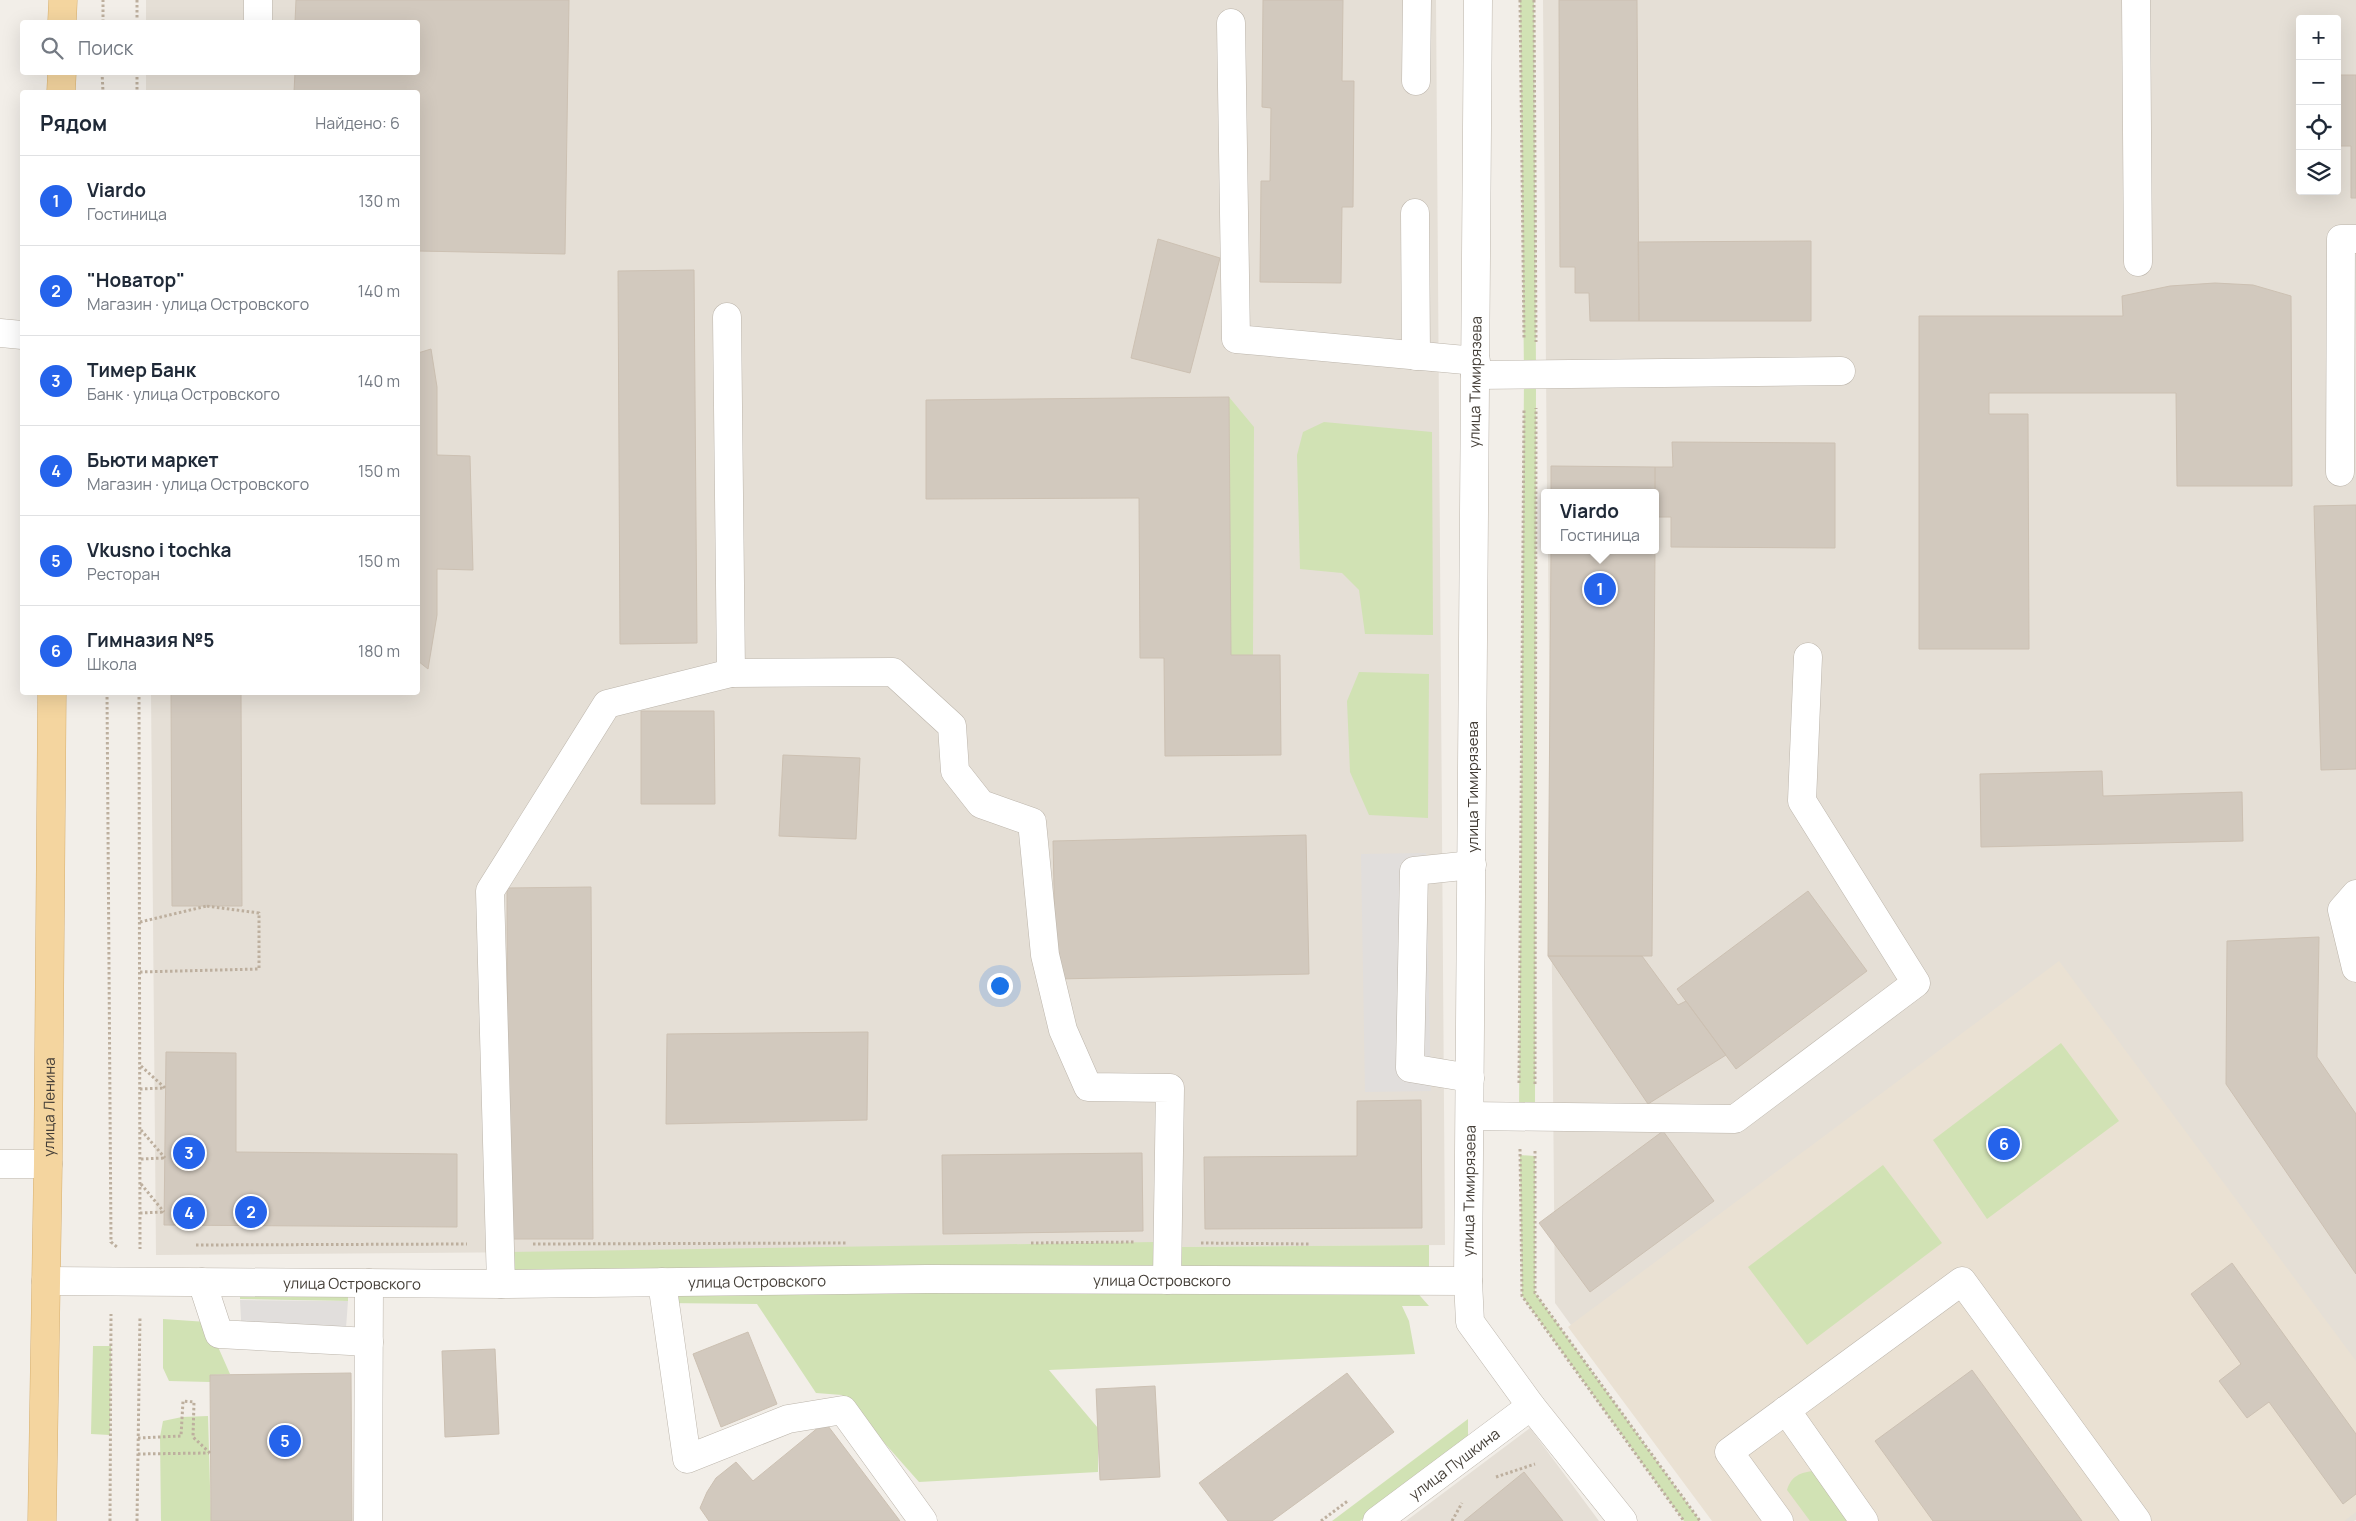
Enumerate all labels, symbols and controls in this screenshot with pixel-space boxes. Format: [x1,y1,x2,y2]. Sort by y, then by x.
map controls [2296,15,2341,195]
button: + [2296,15,2341,60]
search box [20,20,420,75]
icon: search [38,34,66,62]
text: Поиск [78,35,133,61]
button: − [2296,60,2341,105]
button: locate [2296,105,2341,150]
text: Рядом [40,109,107,137]
text: Найдено: 6 [315,112,400,134]
button: layers [2296,150,2341,195]
text: Viardo [87,177,146,203]
text: 1 [52,190,60,212]
text: 130 m [358,190,400,212]
text: Гостиница [87,203,167,225]
text: "Новатор" [87,267,185,293]
text: 2 [51,280,61,302]
text: 140 m [358,280,400,302]
text: Магазин · улица Островского [87,293,309,315]
street label: улица Тимирязева [1463,316,1487,448]
text: Тимер Банк [87,357,196,383]
text: 3 [51,370,61,392]
text: 140 m [358,370,400,392]
text: Банк · улица Островского [87,383,280,405]
text: Бьюти маркет [87,447,219,473]
text: 4 [51,460,61,482]
text: 150 m [358,460,400,482]
text: Магазин · улица Островского [87,473,309,495]
popup [1541,489,1659,554]
text: Viardo [1560,498,1619,524]
text: Гостиница [1560,524,1640,546]
text: Vkusno i tochka [87,537,231,563]
text: 5 [51,550,61,572]
text: 150 m [358,550,400,572]
text: Ресторан [87,563,160,585]
pin: 1 [1584,570,1616,608]
text: Гимназия №5 [87,627,214,653]
text: 6 [51,640,61,662]
text: 180 m [358,640,400,662]
text: Школа [87,653,137,675]
street label: улица Тимирязева [1462,721,1483,853]
your location [987,973,1013,999]
street label: улица Ленина [38,1057,59,1157]
street label: улица Тимирязева [1457,1125,1481,1257]
pin: 6 [1988,1125,2020,1163]
pin: 3 [173,1134,205,1172]
pin: 2 [235,1193,267,1231]
pin: 4 [173,1194,205,1232]
street label: улица Островского [1093,1269,1231,1291]
street label: улица Островского [688,1270,826,1292]
street label: улица Островского [283,1272,421,1294]
pin: 5 [269,1422,301,1460]
street label: улица Пушкина [1404,1423,1504,1504]

